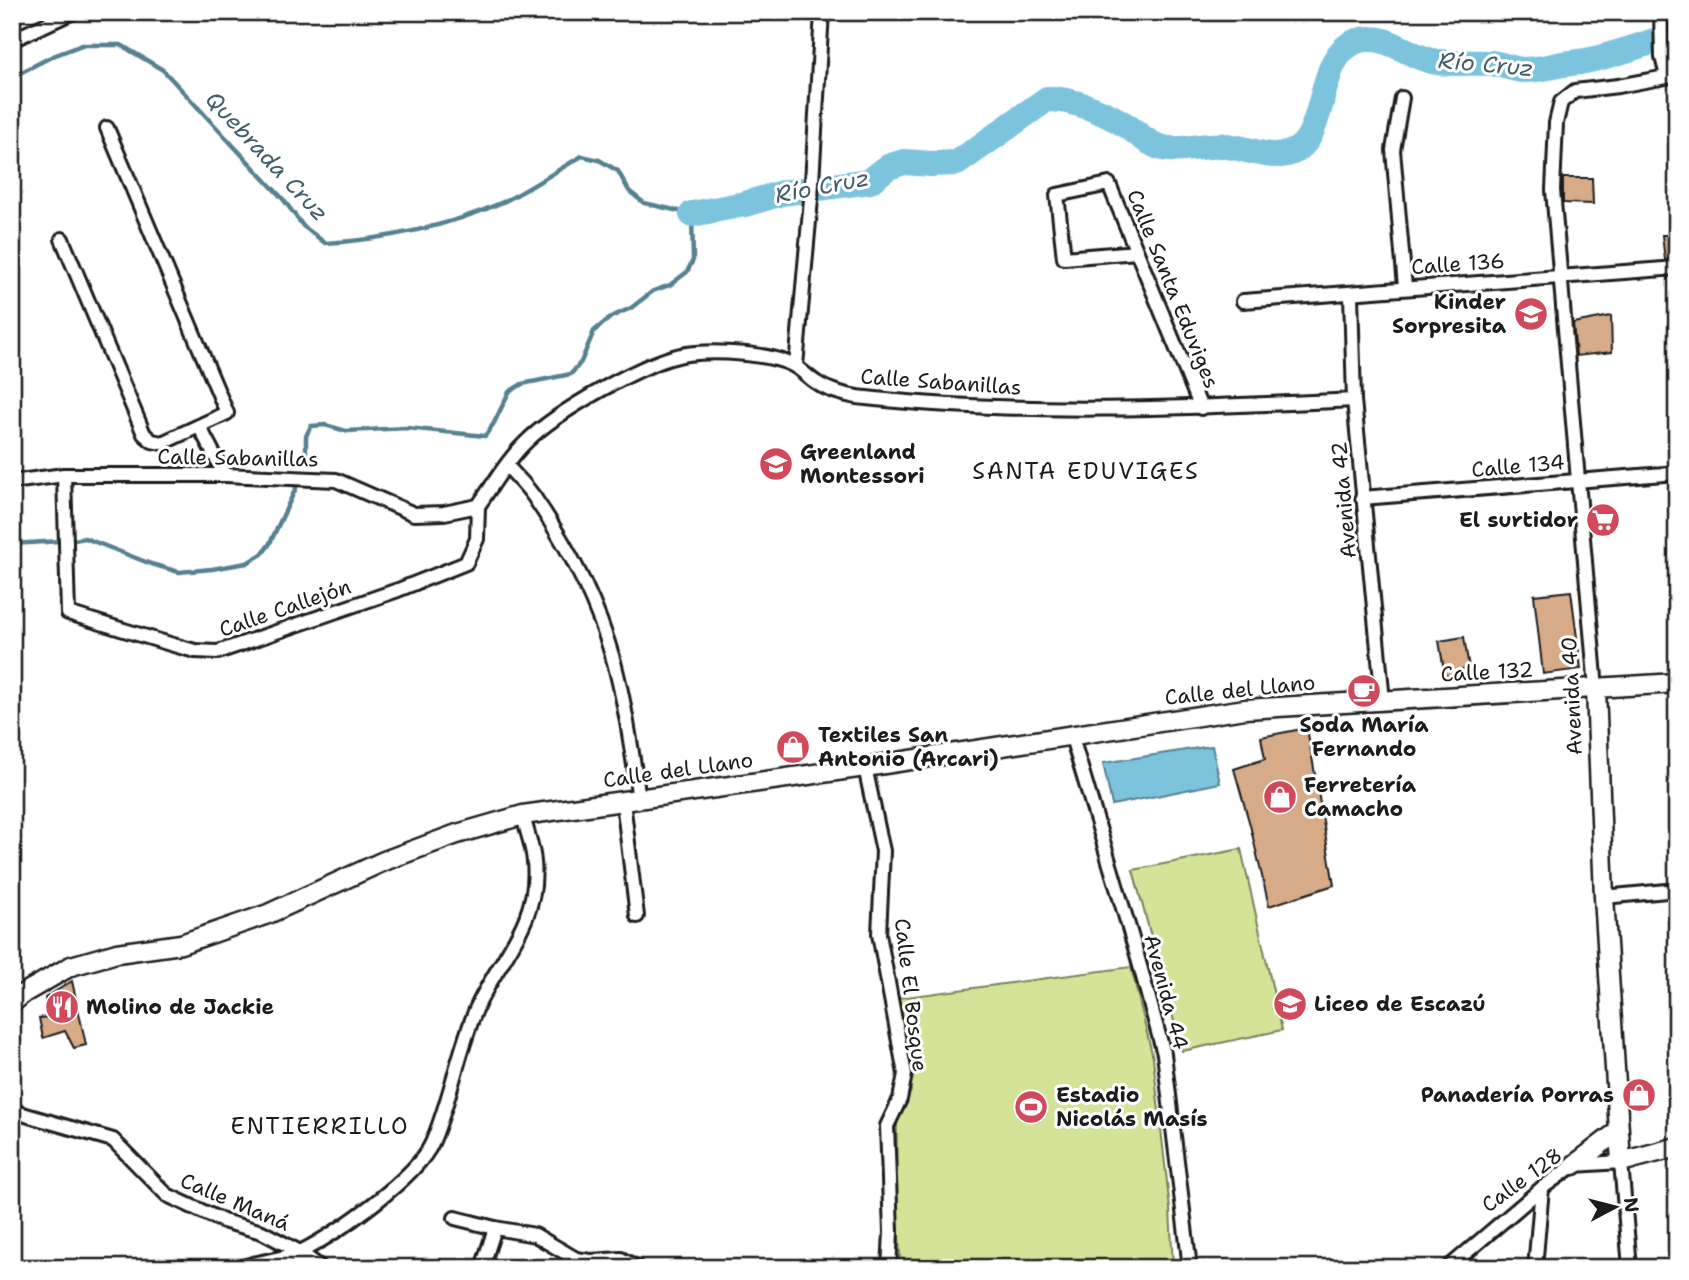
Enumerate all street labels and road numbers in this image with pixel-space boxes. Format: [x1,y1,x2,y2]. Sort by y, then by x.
street label: Calle Santa Eduviges [1120,185,1226,393]
street label: Calle 136 [1410,247,1506,281]
street label: Calle Sabanillas [860,362,1022,402]
street label: Avenida 42 [1325,440,1363,560]
street label: Calle Sabanillas [157,443,319,473]
street label: Calle 134 [1470,448,1566,484]
street label: Calle Callejón [215,572,355,644]
street label: Avenida 40 [1555,636,1589,756]
street label: Calle 132 [1440,656,1534,688]
street label: Calle del Llano [1163,668,1317,712]
street label: Calle del Llano [601,746,755,794]
street label: Calle El Bosque [888,917,934,1073]
street label: Avenida 44 [1137,931,1195,1053]
street label: Calle 128 [1476,1141,1568,1219]
street label: Calle Maná [176,1166,294,1238]

